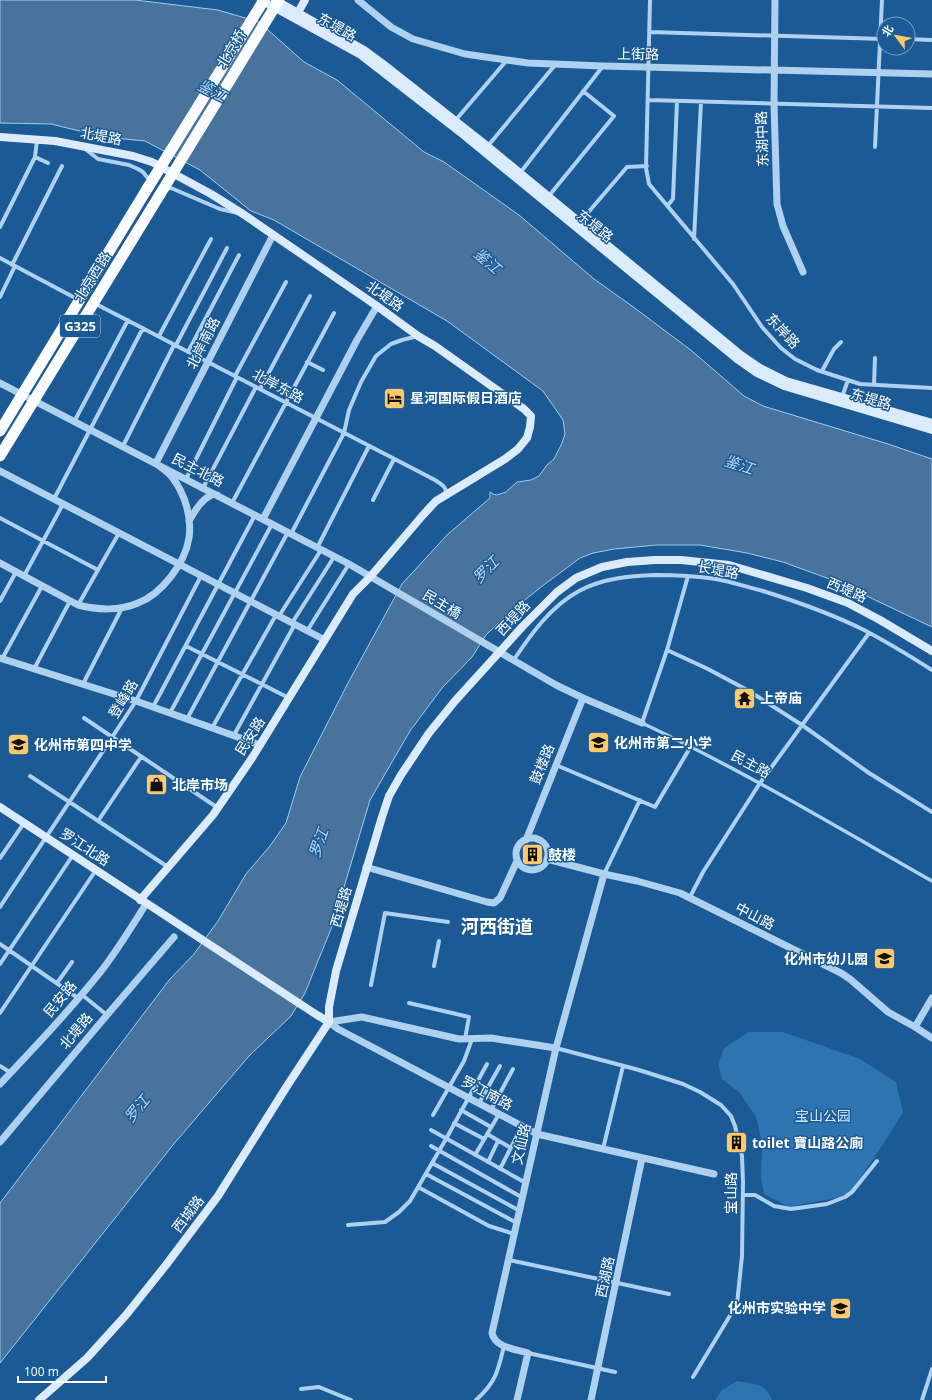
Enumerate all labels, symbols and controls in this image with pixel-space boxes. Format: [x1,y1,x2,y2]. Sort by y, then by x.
street label: 东堤路 [314,8,360,45]
north arrow [876,16,916,56]
text: 北 [878,22,896,39]
street label: 北京桥 [212,26,250,72]
street label: 上街路 [617,44,659,63]
water label: 鉴江 [195,74,232,107]
street label: 东湖中路 [751,111,772,167]
street label: 北堤路 [79,123,123,149]
street label: 东堤路 [573,205,618,246]
water label: 鉴江 [470,243,507,279]
street label: 北京西路 [69,248,114,306]
street label: 北堤路 [363,276,408,315]
street label: 东岸路 [762,309,805,352]
street label: 北岸南路 [181,314,224,372]
road number: G325 [60,315,100,337]
street label: 北岸东路 [249,364,307,407]
street label: 东堤路 [848,384,894,413]
hotel icon: 星河国际假日酒店 [381,385,407,411]
place label: 星河国际假日酒店 [410,388,522,407]
street label: 民主北路 [169,448,227,491]
water label: 鉴江 [722,450,759,479]
water label: 罗江 [468,550,504,587]
street label: 长堤路 [696,557,740,583]
street label: 西堤路 [824,573,870,606]
street label: 民主橋 [419,585,465,623]
street label: 西堤路 [491,596,534,639]
street label: 登峰路 [104,676,142,722]
temple icon: 上帝庙 [732,685,758,711]
place label: 上帝庙 [760,688,802,707]
street label: 民安路 [230,713,269,759]
school or university icon: 化州市第二小学 [586,730,612,756]
school or university icon: 化州市第四中学 [6,732,32,758]
place label: 化州市第二小学 [614,733,712,752]
place label: 化州市第四中学 [34,735,132,754]
street label: 鼓楼路 [525,741,558,787]
street label: 民主路 [728,745,774,782]
shop icon: 北岸市场 [143,772,169,798]
place label: 北岸市场 [172,775,228,794]
street label: 罗江北路 [57,823,114,870]
water label: 罗江 [304,823,333,860]
building icon: 鼓楼 [519,842,545,868]
place label: 鼓楼 [548,845,576,864]
street label: 西堤路 [326,884,355,930]
street label: 中山路 [732,898,778,934]
district label: 河西街道 [461,914,533,938]
school or university icon: 化州市幼儿园 [871,946,897,972]
place label: 化州市幼儿园 [784,949,868,968]
street label: 民安路 [39,976,80,1021]
street label: 北堤路 [55,1008,96,1053]
street label: 罗江南路 [458,1071,516,1114]
water label: 罗江 [119,1089,155,1126]
park label: 宝山公园 [795,1106,851,1125]
street label: 文仙路 [507,1121,534,1166]
building icon: toilet 寶山路公廁 [723,1130,749,1156]
place label: toilet 寶山路公廁 [752,1133,863,1152]
street label: 宝山路 [721,1172,740,1214]
street label: 西城路 [167,1191,208,1236]
street label: 西湖路 [591,1254,618,1299]
school or university icon: 化州市实验中学 [828,1295,854,1321]
place label: 化州市实验中学 [728,1298,826,1317]
scale bar [18,1358,106,1384]
text: 100 m [24,1363,59,1380]

